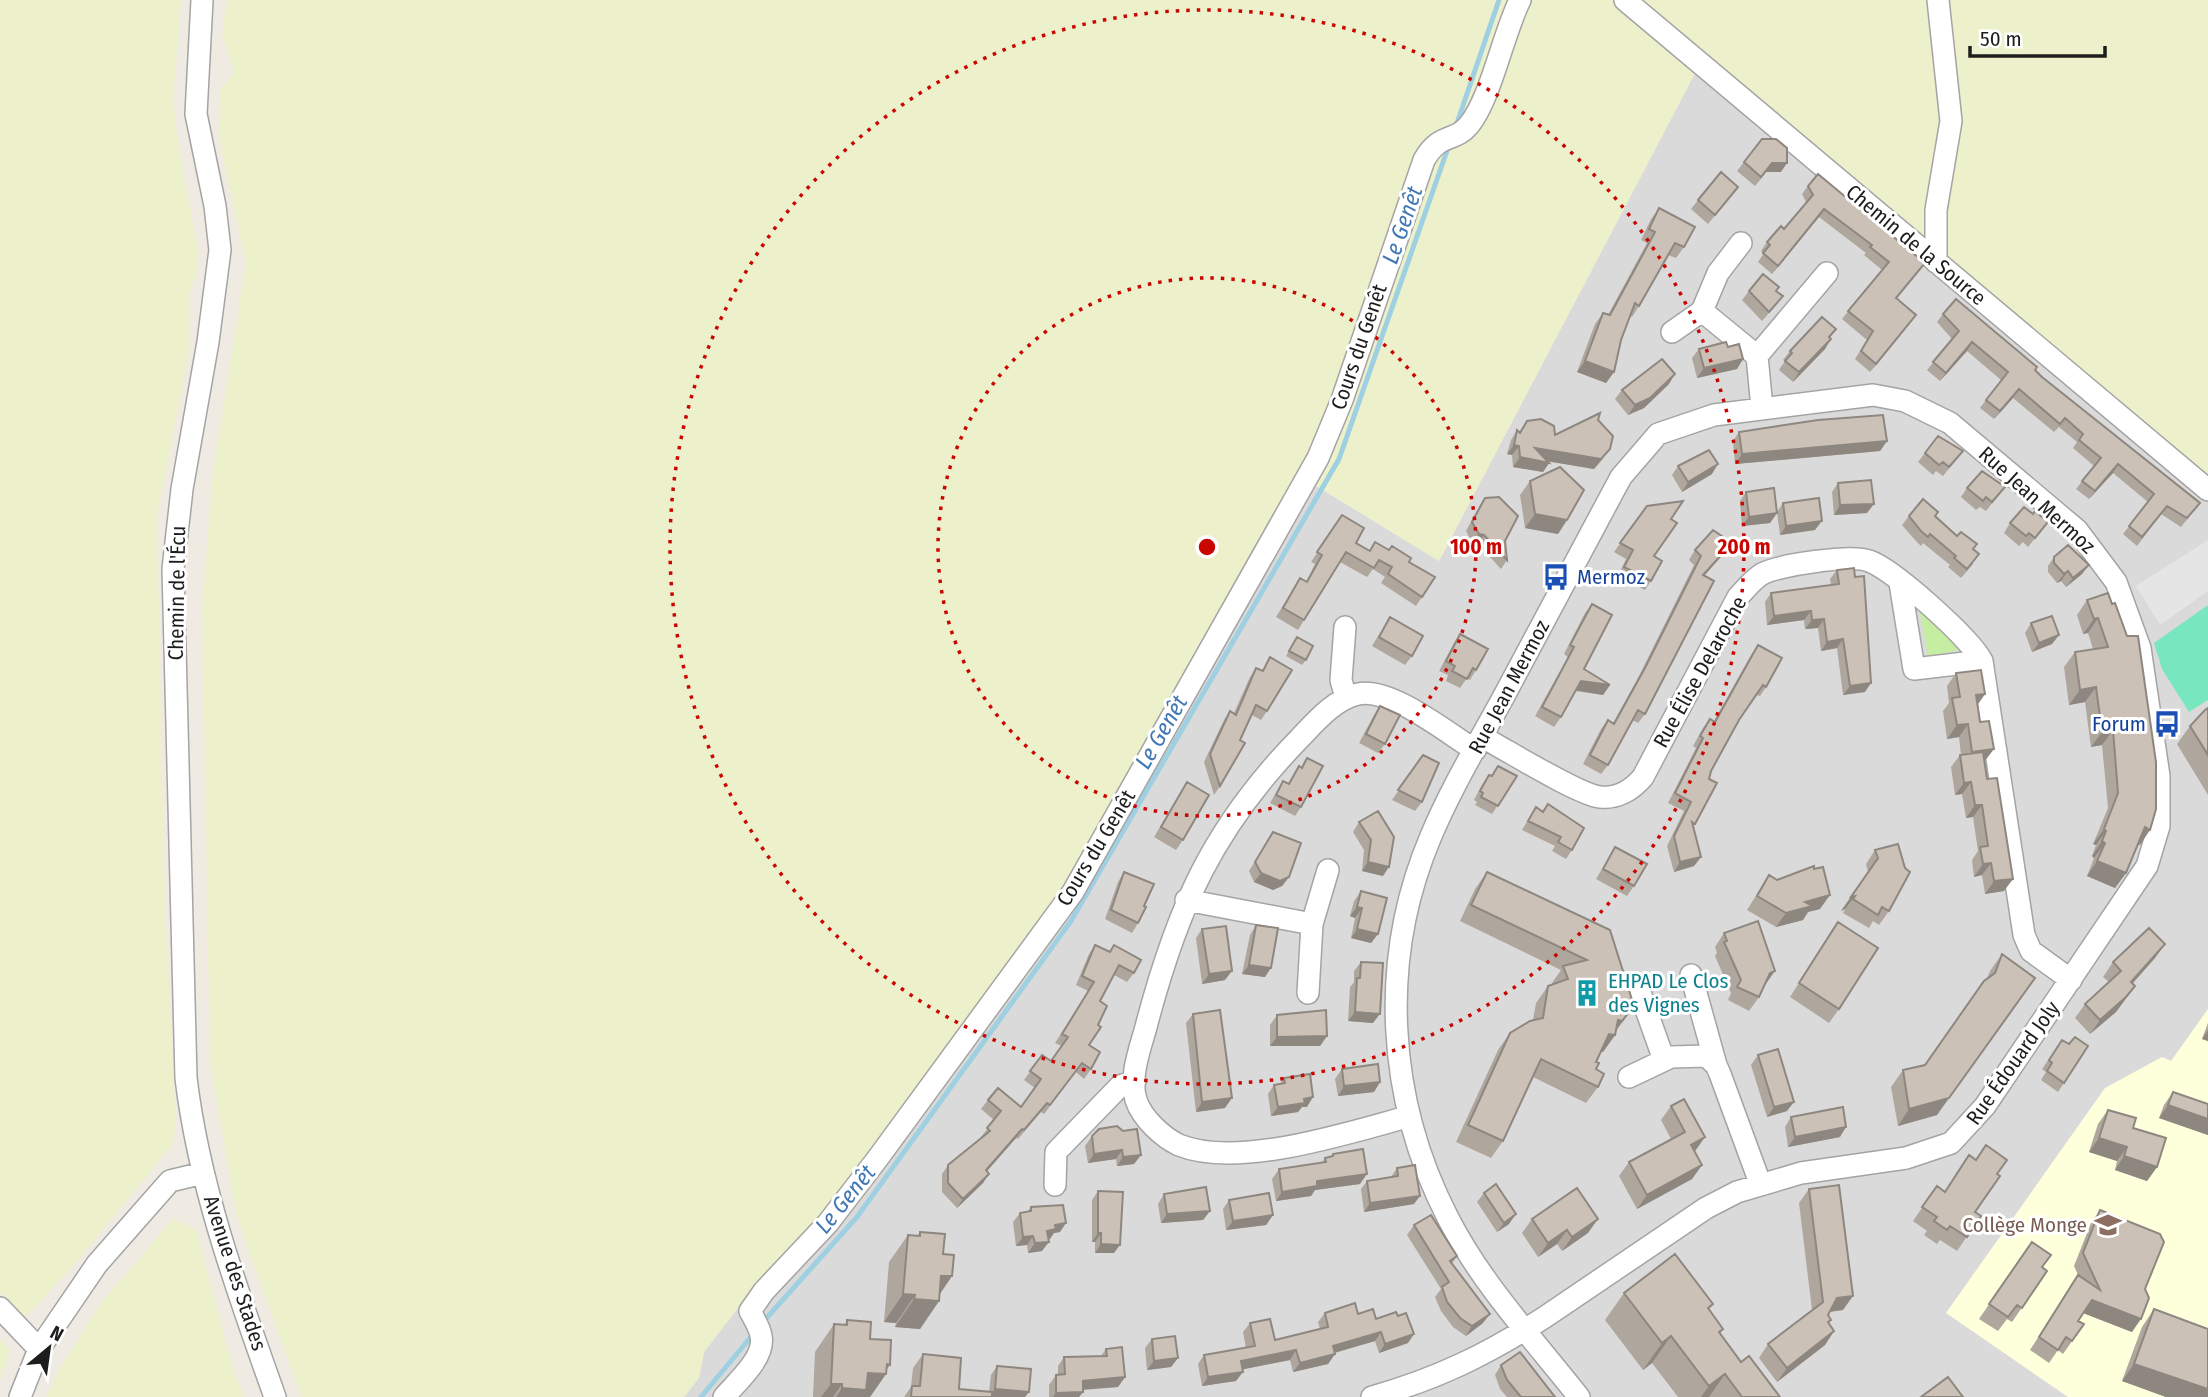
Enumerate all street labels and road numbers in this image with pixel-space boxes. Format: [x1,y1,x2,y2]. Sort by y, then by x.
street label: Chemin de la Source [1841,179,1991,311]
street label: Cours du Genêt [1325,281,1393,413]
street label: Rue Jean Mermoz [1973,441,2101,559]
street label: Chemin de l'Écu [163,525,191,661]
street label: Rue Élise Delaroche [1648,592,1752,752]
street label: Rue Jean Mermoz [1463,616,1555,758]
street label: Cours du Genêt [1051,785,1141,911]
street label: Rue Édouard Joly [1961,996,2066,1130]
street label: Avenue des Stades [198,1192,272,1354]

